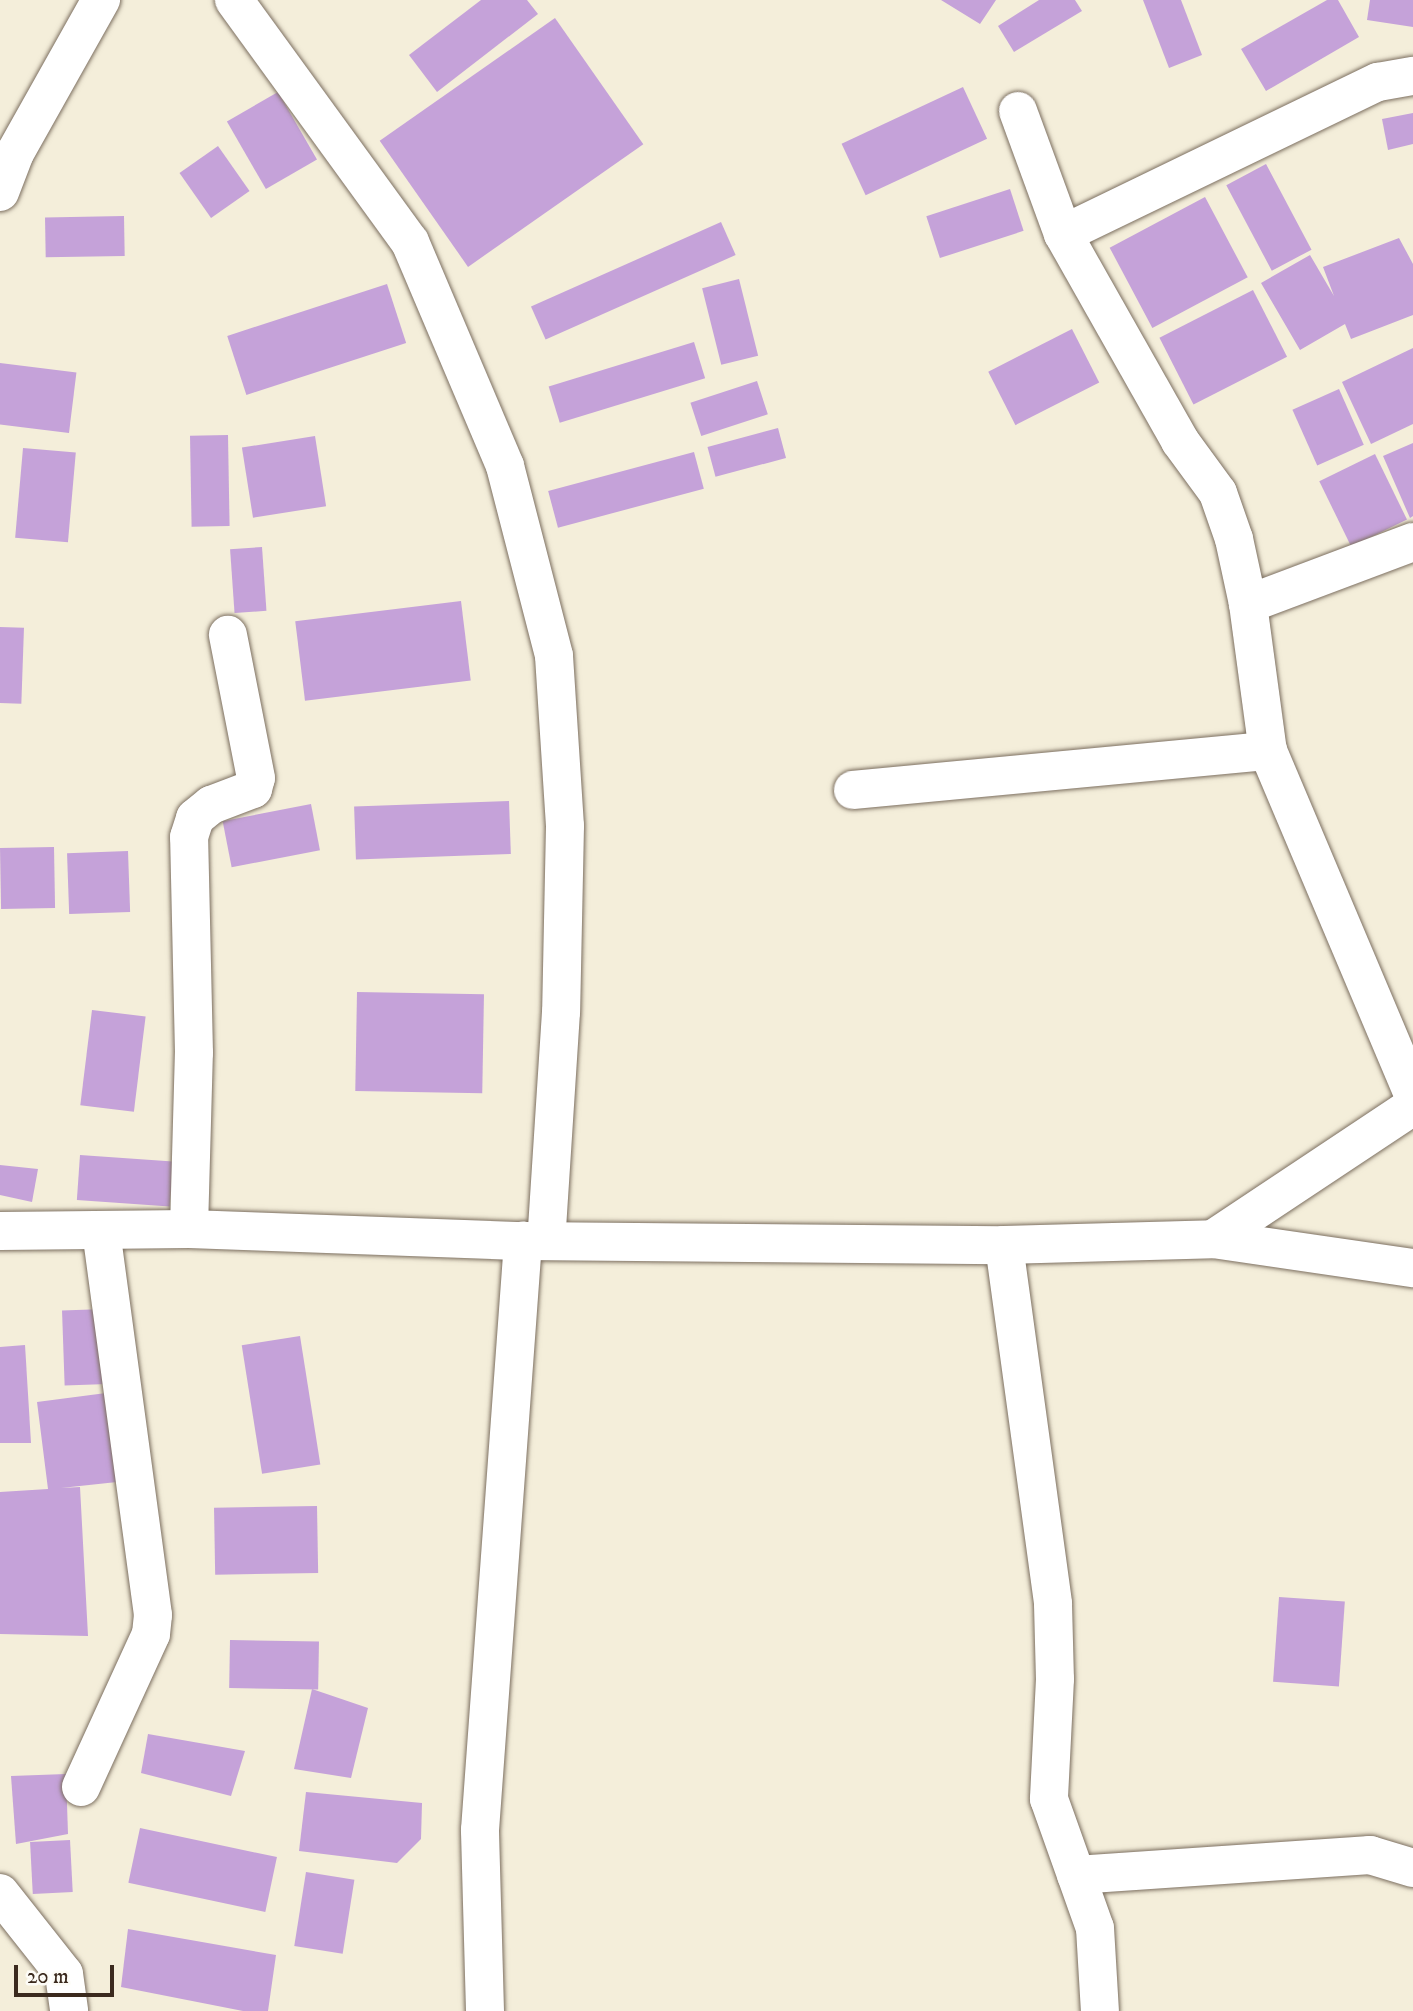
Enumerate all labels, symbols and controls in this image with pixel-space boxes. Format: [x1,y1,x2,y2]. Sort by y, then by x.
scale bar [18,1952,117,1996]
text: 20 m [27,1964,69,1990]

